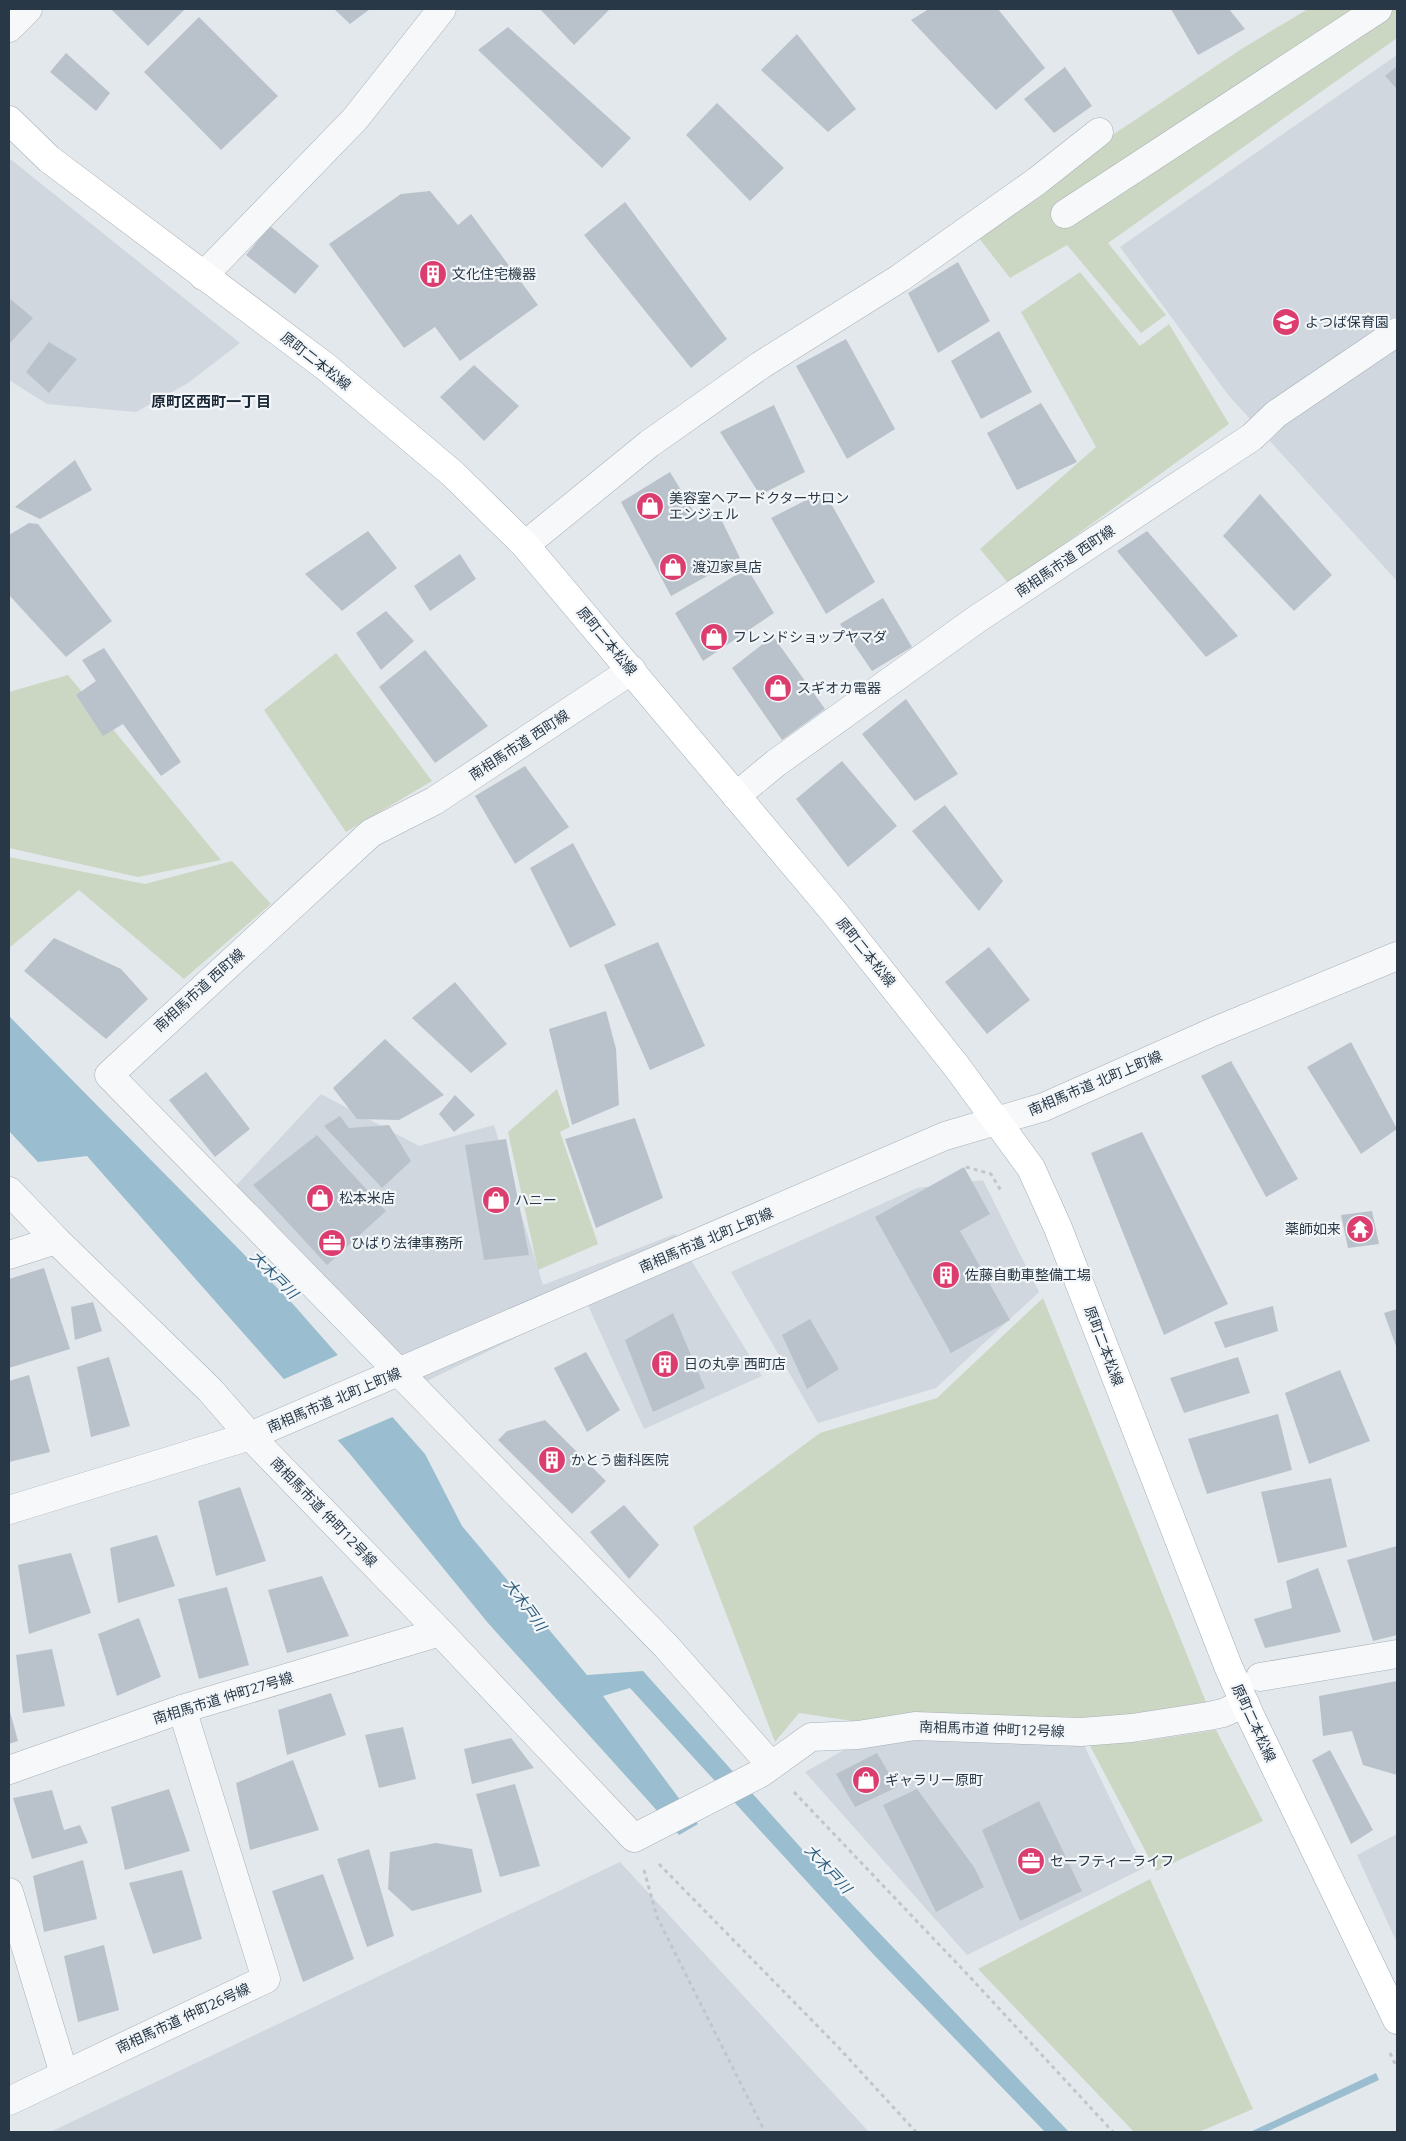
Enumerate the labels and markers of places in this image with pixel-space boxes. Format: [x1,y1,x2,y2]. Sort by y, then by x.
building icon: 文化住宅機器 [418,259,448,289]
place label: 文化住宅機器 [452,264,536,283]
school or university icon: よつば保育園 [1271,307,1301,337]
place label: よつば保育園 [1305,312,1389,331]
place label: 美容室ヘアードクターサロン エンジェル [669,488,849,523]
shop icon: 美容室ヘアードクターサロン エンジェル [635,491,665,521]
shop icon: 渡辺家具店 [658,552,688,582]
place label: 渡辺家具店 [692,557,762,576]
shop icon: フレンドショップヤマダ [699,622,729,652]
place label: フレンドショップヤマダ [733,627,887,646]
shop icon: スギオカ電器 [763,673,793,703]
place label: スギオカ電器 [797,678,881,697]
shop icon: 松本米店 [305,1183,335,1213]
shop icon: ハニー [481,1185,511,1215]
place label: 松本米店 [339,1188,395,1207]
place label: ハニー [515,1190,557,1209]
temple icon: 薬師如来 [1345,1214,1375,1244]
place label: 薬師如来 [1285,1219,1341,1238]
office icon: ひばり法律事務所 [317,1228,347,1258]
place label: ひばり法律事務所 [351,1233,463,1252]
building icon: 佐藤自動車整備工場 [931,1260,961,1290]
place label: 佐藤自動車整備工場 [965,1265,1091,1284]
building icon: 日の丸亭 西町店 [650,1349,680,1379]
place label: 日の丸亭 西町店 [684,1354,786,1373]
building icon: かとう歯科医院 [537,1445,567,1475]
place label: かとう歯科医院 [571,1450,669,1469]
shop icon: ギャラリー原町 [851,1765,881,1795]
place label: ギャラリー原町 [885,1770,983,1789]
office icon: セーフティーライフ [1016,1846,1046,1876]
place label: セーフティーライフ [1050,1851,1174,1870]

